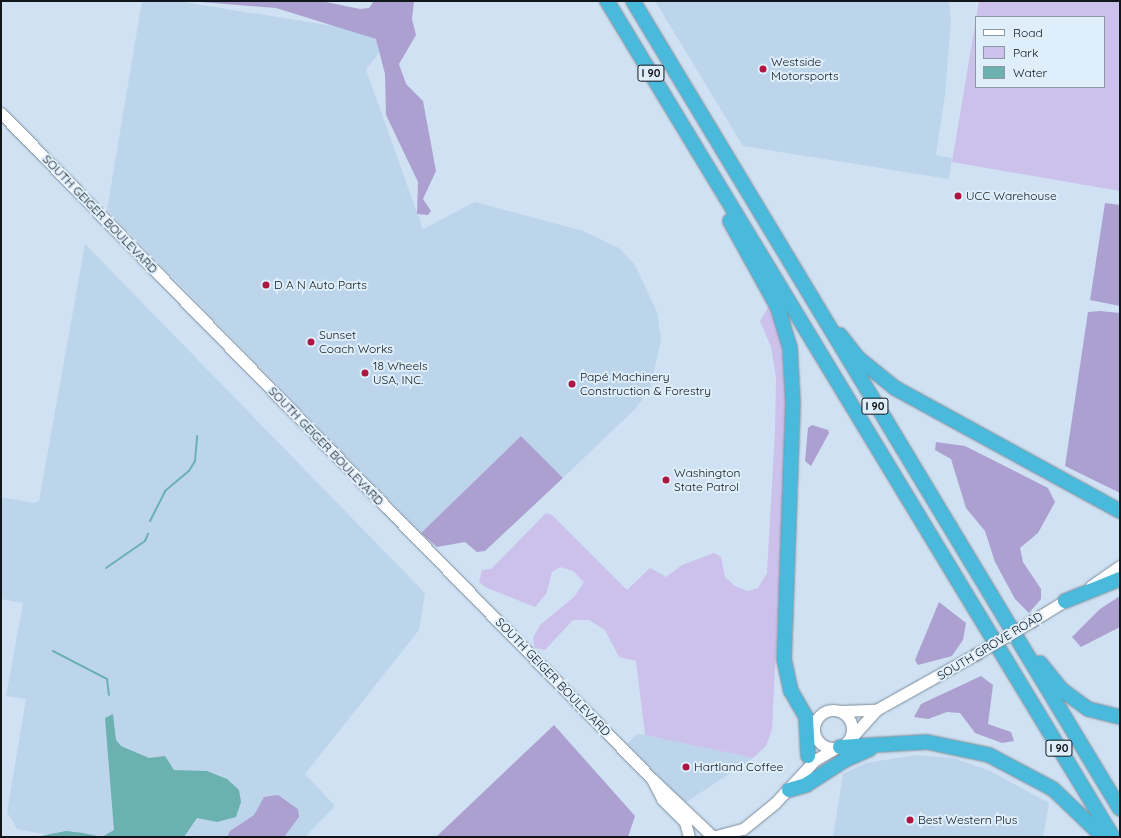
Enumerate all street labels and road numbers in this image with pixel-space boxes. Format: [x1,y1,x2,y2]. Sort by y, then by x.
road number: I 90 [637,64,665,82]
street label: SOUTH GEIGER BOULEVARD [40,152,160,276]
street label: SOUTH GEIGER BOULEVARD [266,384,386,508]
road number: I 90 [861,397,889,415]
street label: SOUTH GROVE ROAD [935,609,1045,683]
street label: SOUTH GEIGER BOULEVARD [493,615,613,739]
road number: I 90 [1045,739,1073,757]

